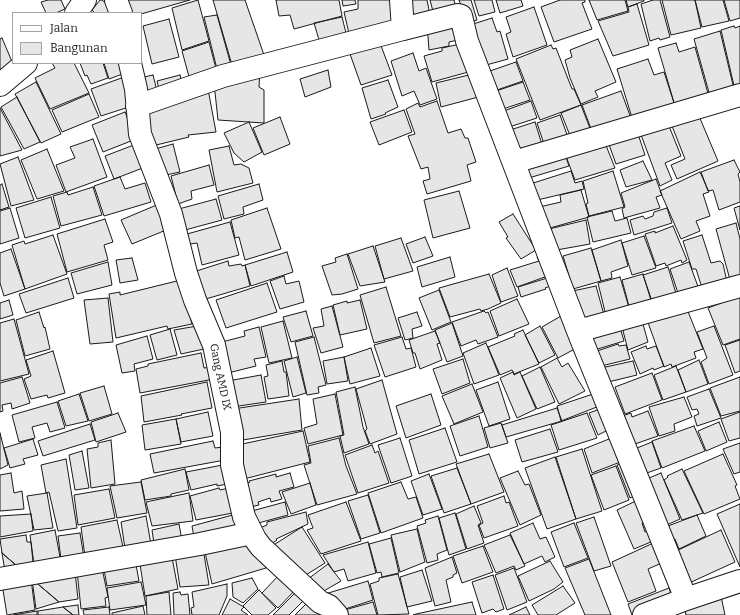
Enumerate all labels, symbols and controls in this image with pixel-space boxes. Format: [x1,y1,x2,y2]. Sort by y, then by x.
legend [12,12,142,64]
text: Jalan [50,21,78,35]
text: Bangunan [50,41,108,55]
street label: Gang AMD IX [206,342,234,412]

